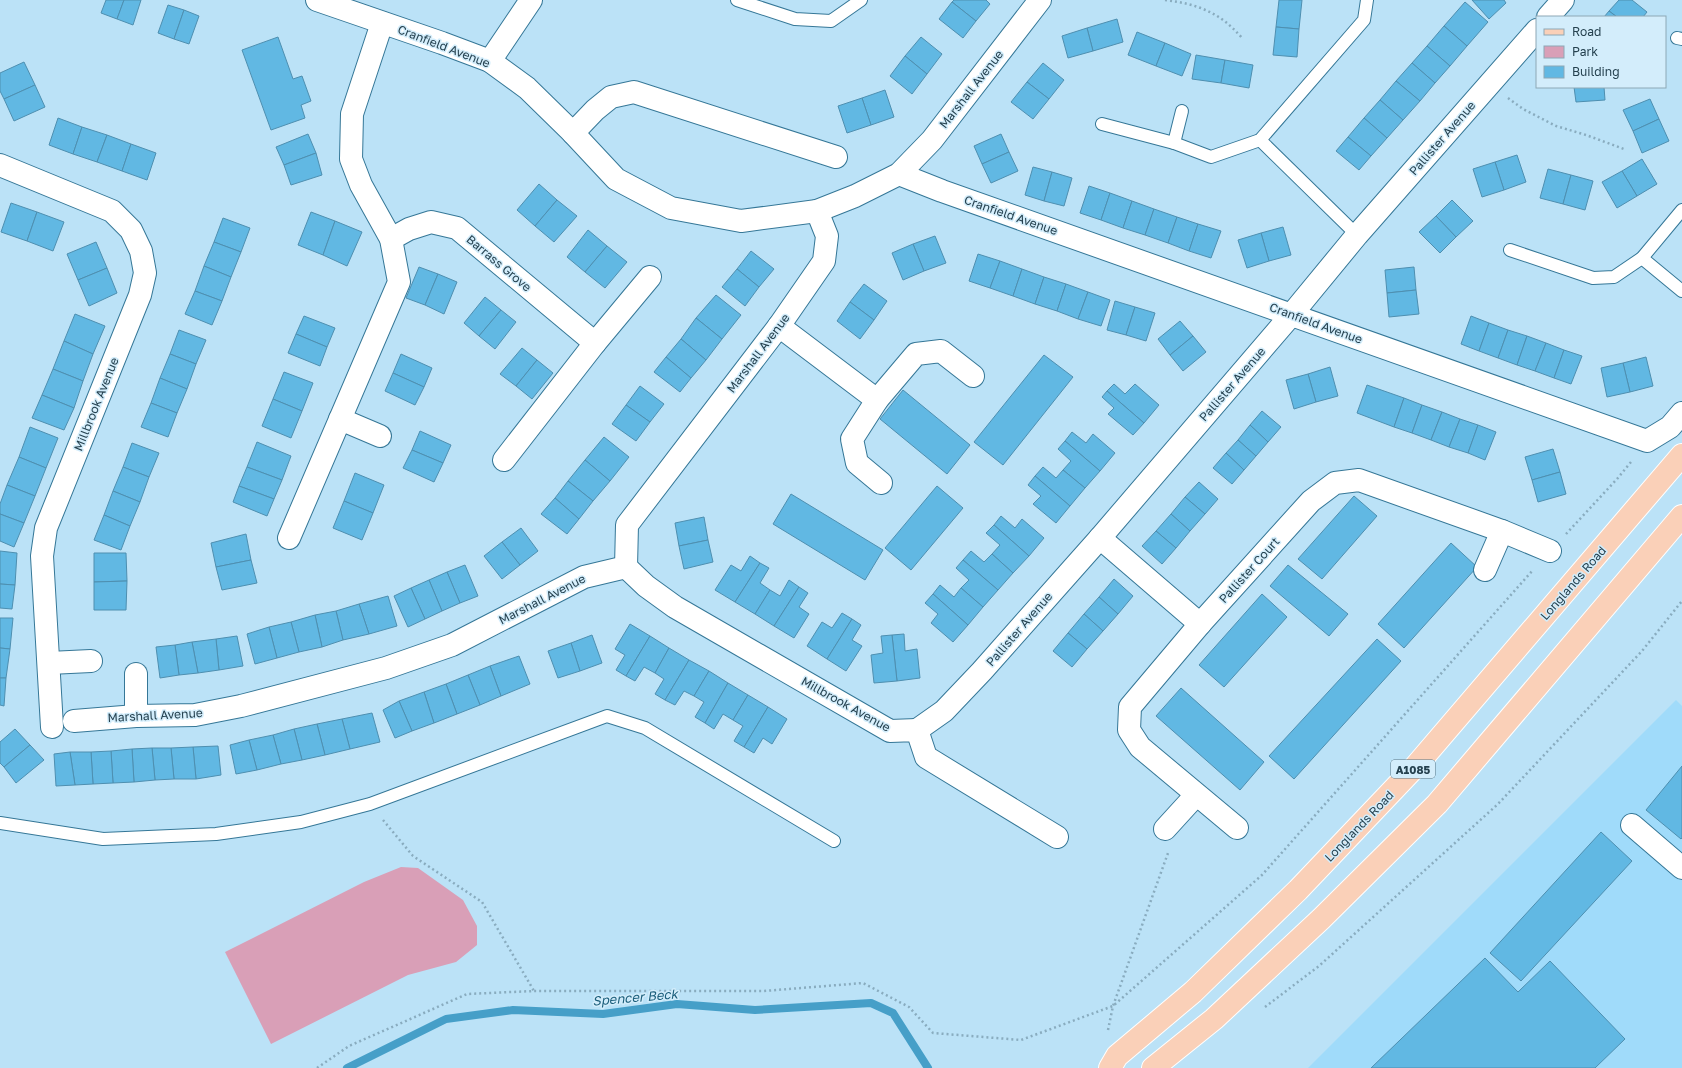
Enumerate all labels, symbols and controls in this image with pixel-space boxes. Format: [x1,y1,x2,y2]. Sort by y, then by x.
legend [1536,16,1666,88]
street label: Cranfield Avenue [396,21,492,71]
text: Road [1572,24,1601,39]
text: Park [1572,44,1598,59]
street label: Marshall Avenue [936,47,1006,131]
text: Building [1572,64,1620,79]
street label: Pallister Avenue [1406,98,1478,178]
street label: Cranfield Avenue [962,192,1060,238]
street label: Barrass Grove [464,232,534,294]
street label: Cranfield Avenue [1267,299,1365,347]
street label: Marshall Avenue [723,310,793,396]
street label: Pallister Avenue [1196,344,1268,424]
street label: Millbrook Avenue [70,355,122,453]
street label: Pallister Court [1215,534,1283,606]
street label: Longlands Road [1537,543,1609,623]
street label: Marshall Avenue [496,571,588,627]
street label: Pallister Avenue [983,589,1055,669]
street label: Millbrook Avenue [799,673,893,735]
street label: Marshall Avenue [107,705,203,725]
road number: A1085 [1391,760,1435,778]
street label: Longlands Road [1321,787,1397,865]
water label: Spencer Beck [592,985,680,1009]

